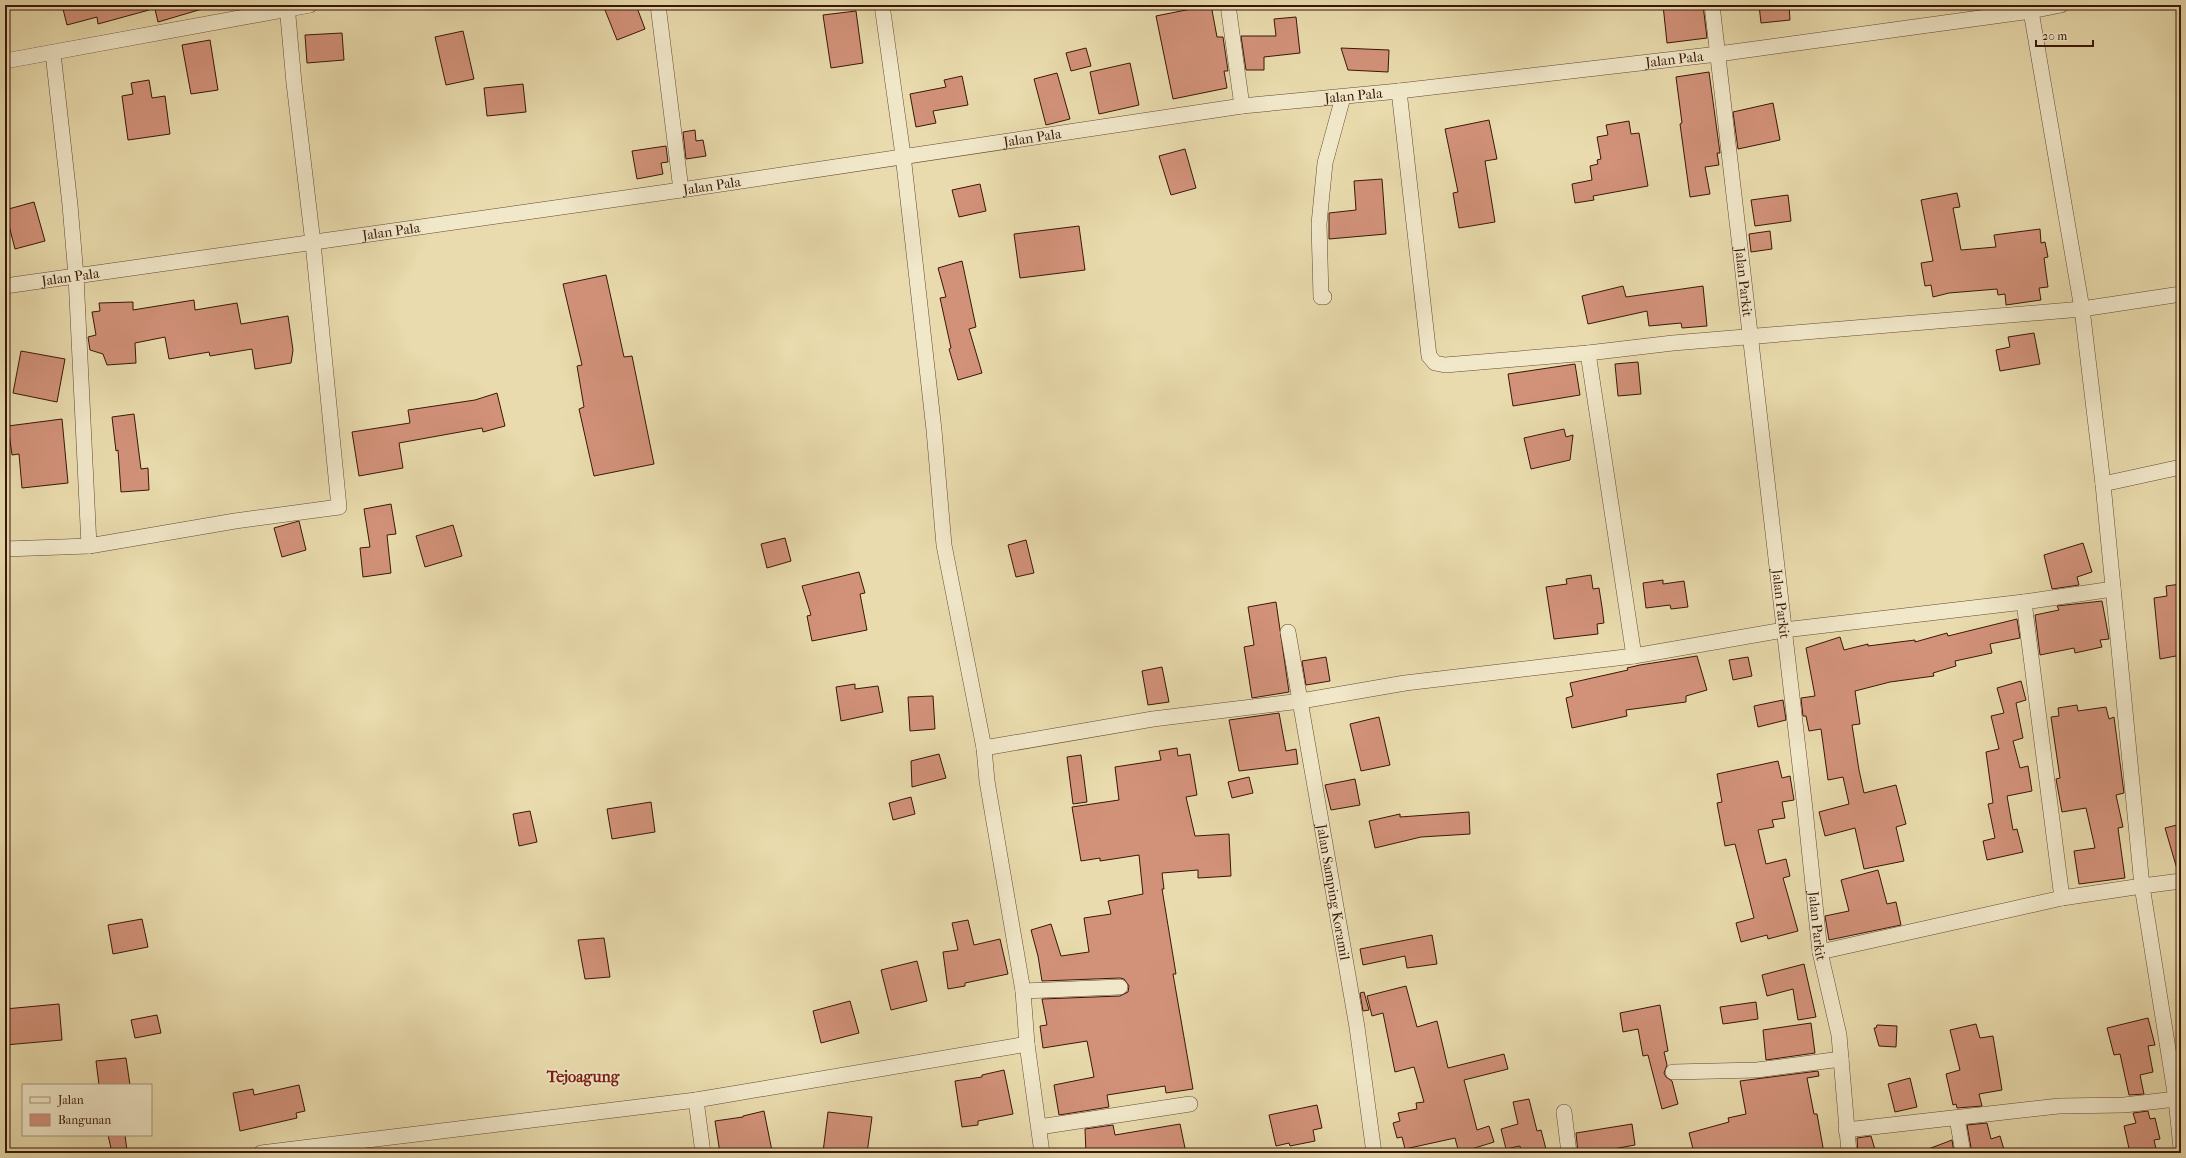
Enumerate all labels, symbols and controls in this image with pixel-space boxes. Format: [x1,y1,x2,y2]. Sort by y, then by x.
scale bar [2036,22,2093,48]
text: 20 m [2042,29,2067,43]
street label: Jalan Pala [1644,48,1705,71]
street label: Jalan Pala [1323,85,1384,107]
street label: Jalan Pala [1001,125,1063,151]
street label: Jalan Pala [681,173,742,199]
street label: Jalan Pala [360,219,422,244]
street label: Jalan Parkit [1731,246,1756,318]
street label: Jalan Pala [39,265,101,290]
street label: Jalan Parkit [1768,567,1793,640]
street label: Jalan Samping Koramil [1313,822,1353,962]
street label: Jalan Parkit [1805,889,1830,963]
district label: Tejoagung [546,1067,620,1087]
legend [22,1084,152,1136]
text: Jalan [57,1093,84,1107]
text: Bangunan [58,1113,111,1127]

